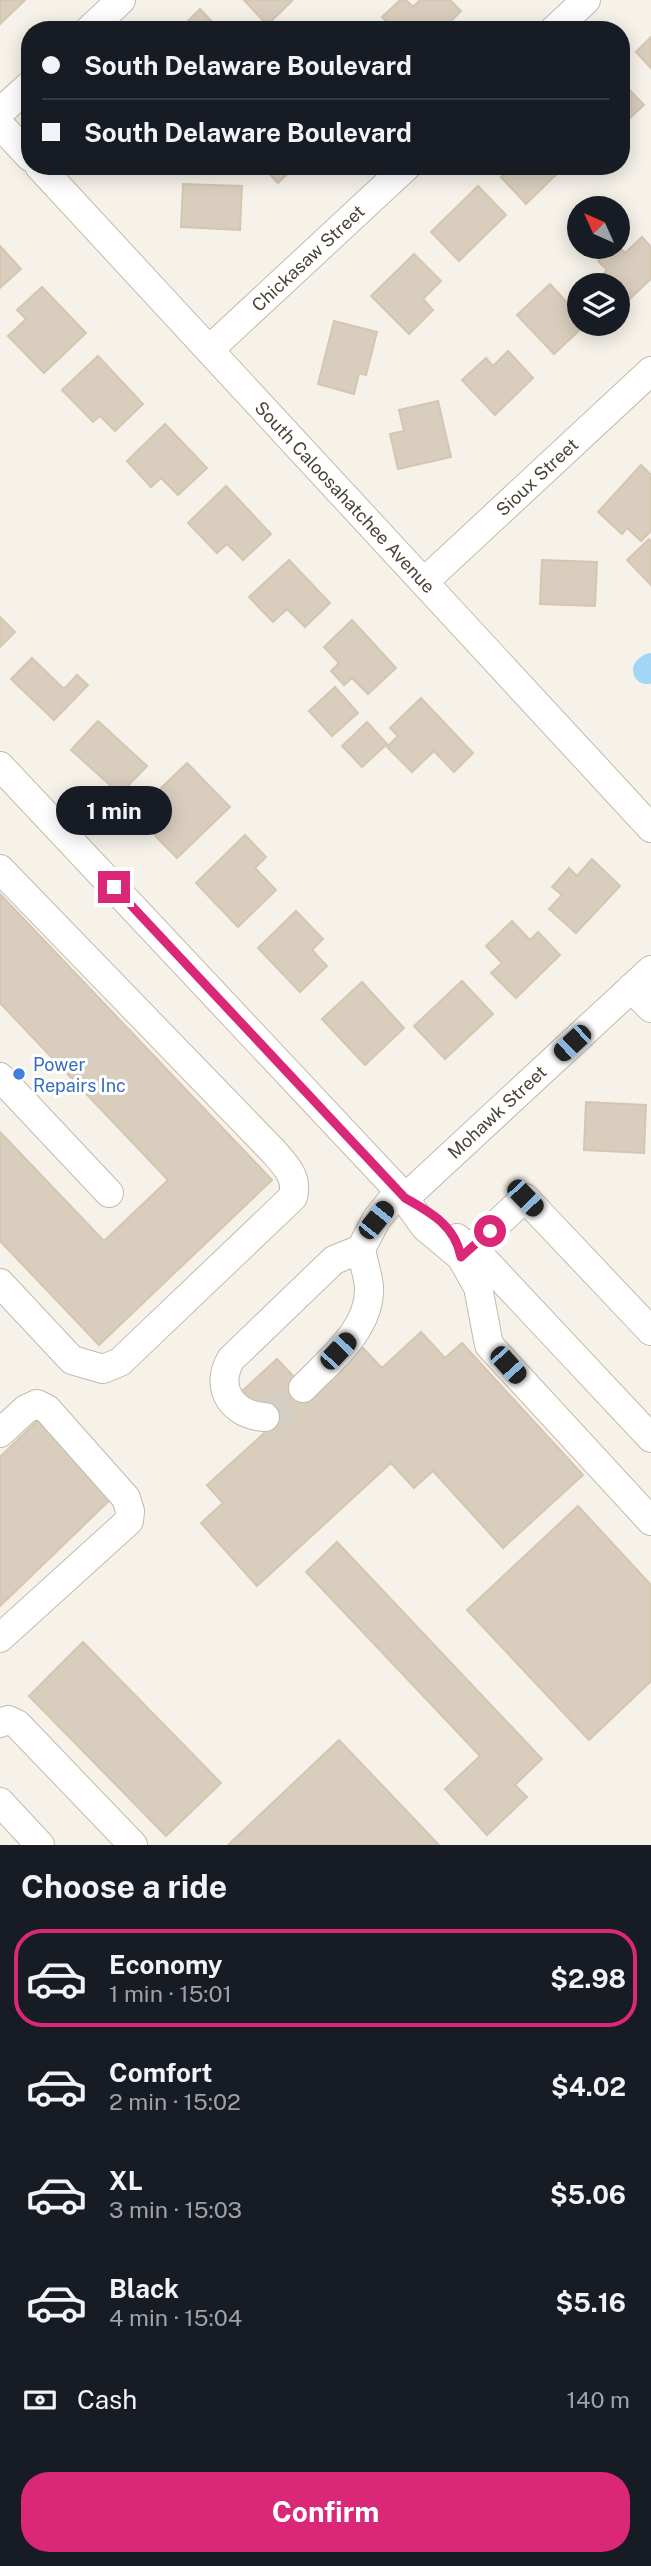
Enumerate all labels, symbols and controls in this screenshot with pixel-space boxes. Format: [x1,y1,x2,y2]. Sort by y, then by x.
text: South Delaware Boulevard [84,50,412,81]
text: South Delaware Boulevard [84,117,412,148]
north arrow [567,196,630,259]
map controls [567,196,630,336]
street label: Chickasaw Street [247,200,369,316]
button: layers [567,273,630,336]
street label: South Caloosahatchee Avenue [251,397,439,597]
street label: Sioux Street [492,434,582,520]
callout: 1 min [56,786,172,834]
text: 1 min [86,797,142,824]
route end [98,871,130,903]
car [550,1021,595,1065]
place label: Power Repairs Inc [33,1054,126,1096]
street label: Mohawk Street [443,1061,551,1163]
marker: Power Repairs Inc [11,1066,27,1082]
car [503,1176,548,1220]
car [355,1197,398,1243]
route start [474,1215,506,1247]
car [316,1328,361,1374]
car [487,1342,530,1388]
text: Choose a ride [21,1868,227,1905]
icon: car [25,1947,88,2010]
text: Economy [109,1949,222,1980]
text: $2.98 [550,1963,626,1994]
text: 1 min · 15:01 [109,1980,232,2007]
icon: car [25,2055,88,2118]
text: Comfort [109,2057,212,2088]
text: $4.02 [551,2071,626,2102]
text: 2 min · 15:02 [109,2088,241,2115]
icon: car [25,2163,88,2226]
text: XL [109,2165,143,2196]
text: $5.06 [550,2179,626,2210]
text: 3 min · 15:03 [109,2196,242,2223]
icon: car [25,2271,88,2334]
text: Black [109,2273,179,2304]
text: $5.16 [555,2287,626,2318]
text: 4 min · 15:04 [109,2304,242,2331]
icon: cash [21,2381,59,2419]
text: Cash [77,2384,137,2415]
text: 140 m [567,2386,630,2413]
button: Confirm [21,2472,630,2552]

